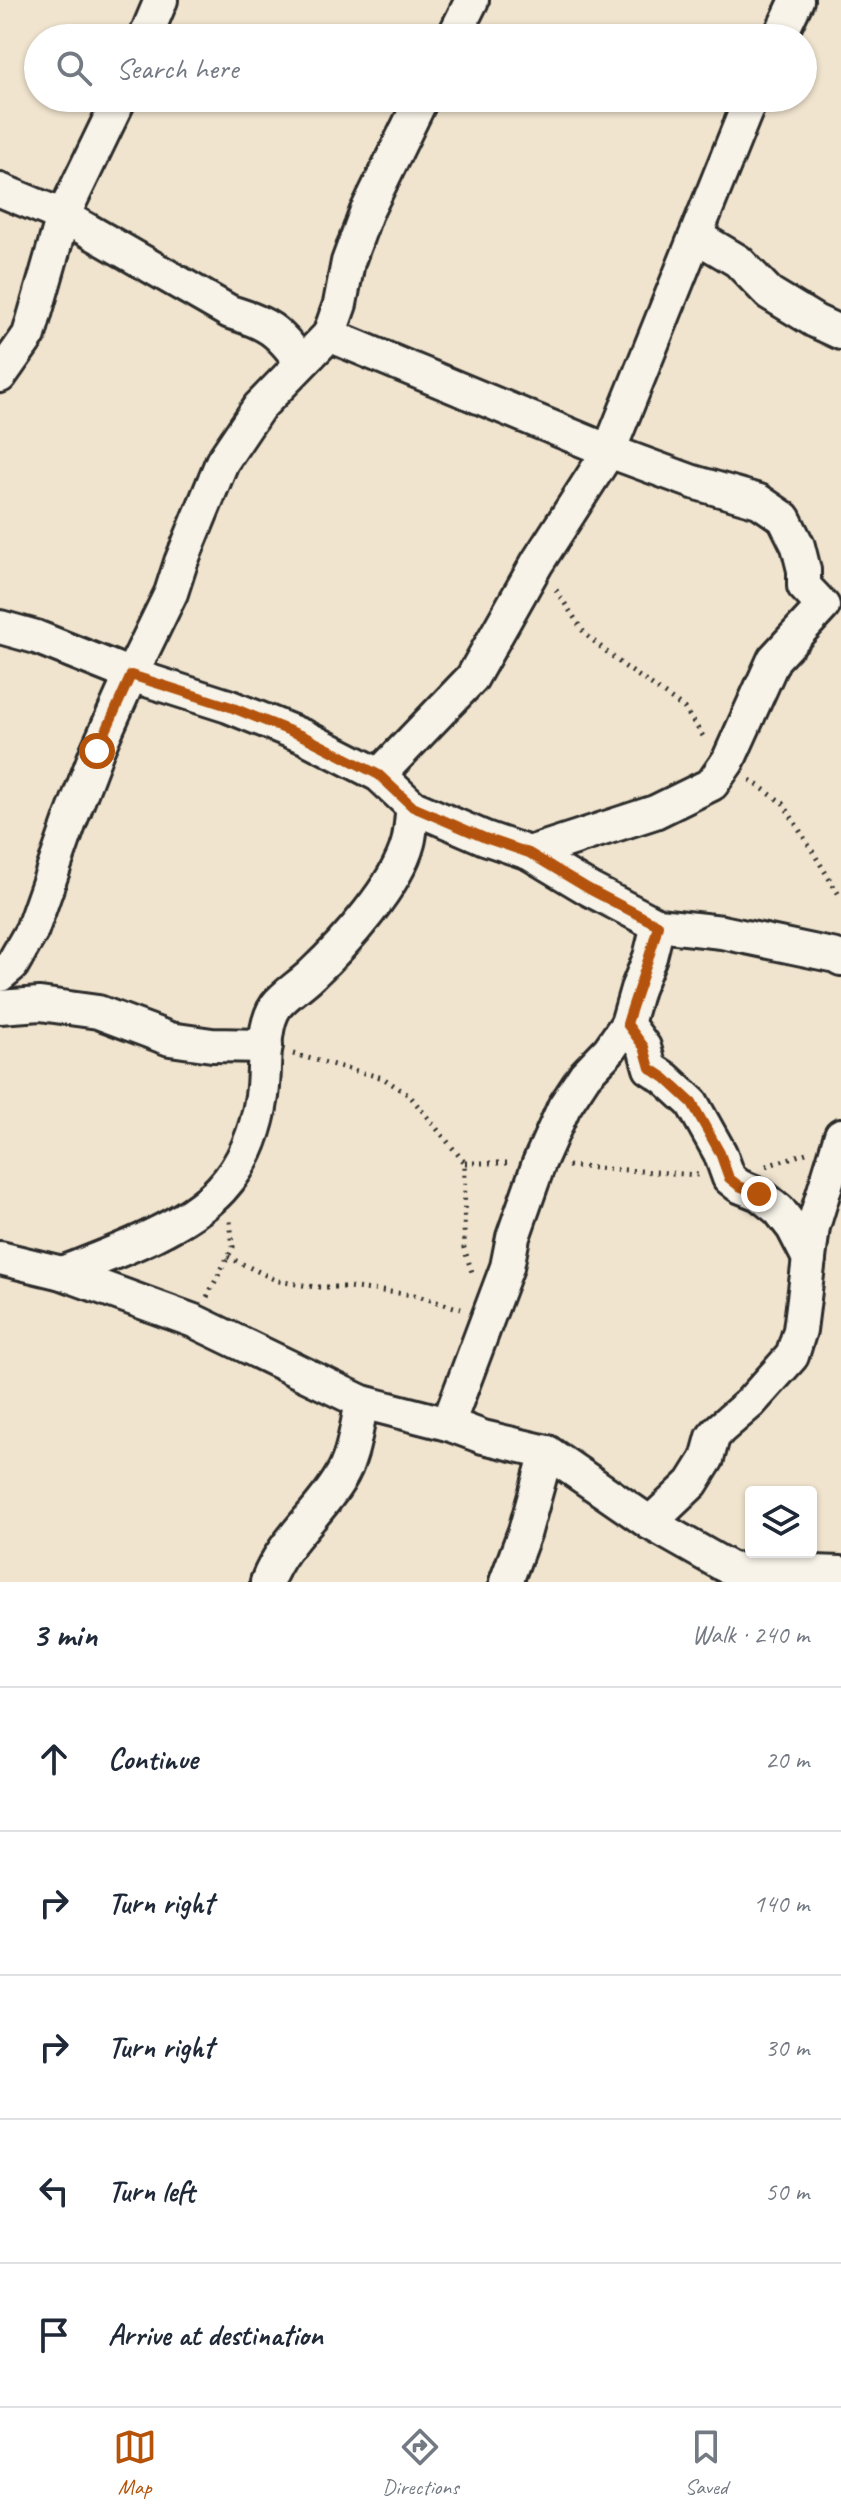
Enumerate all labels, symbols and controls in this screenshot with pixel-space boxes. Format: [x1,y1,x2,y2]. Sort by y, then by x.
search box [24,24,817,112]
icon: search [52,46,96,90]
text: Search here [116,49,238,87]
route start [79,733,115,769]
route end [741,1176,777,1212]
map controls [745,1486,817,1558]
button: layers [745,1486,817,1558]
text: 3 min [32,1613,97,1656]
text: Walk · 240 m [692,1618,809,1651]
icon: ahead [32,1737,76,1781]
text: Continue [108,1740,198,1778]
text: 20 m [765,1743,809,1776]
icon: right [32,1881,76,1925]
text: Turn right [108,1884,213,1922]
text: 140 m [753,1887,809,1920]
icon: right [32,2025,76,2069]
text: Turn right [108,2028,213,2066]
text: 30 m [765,2031,809,2064]
icon: left [32,2169,76,2213]
text: Turn left [108,2172,195,2210]
text: 50 m [765,2175,809,2208]
icon: arrive [32,2313,76,2357]
text: Arrive at destination [108,2316,323,2354]
tab: Map [113,2425,157,2501]
tab: Directions [382,2425,459,2501]
tab: Saved [684,2425,728,2501]

